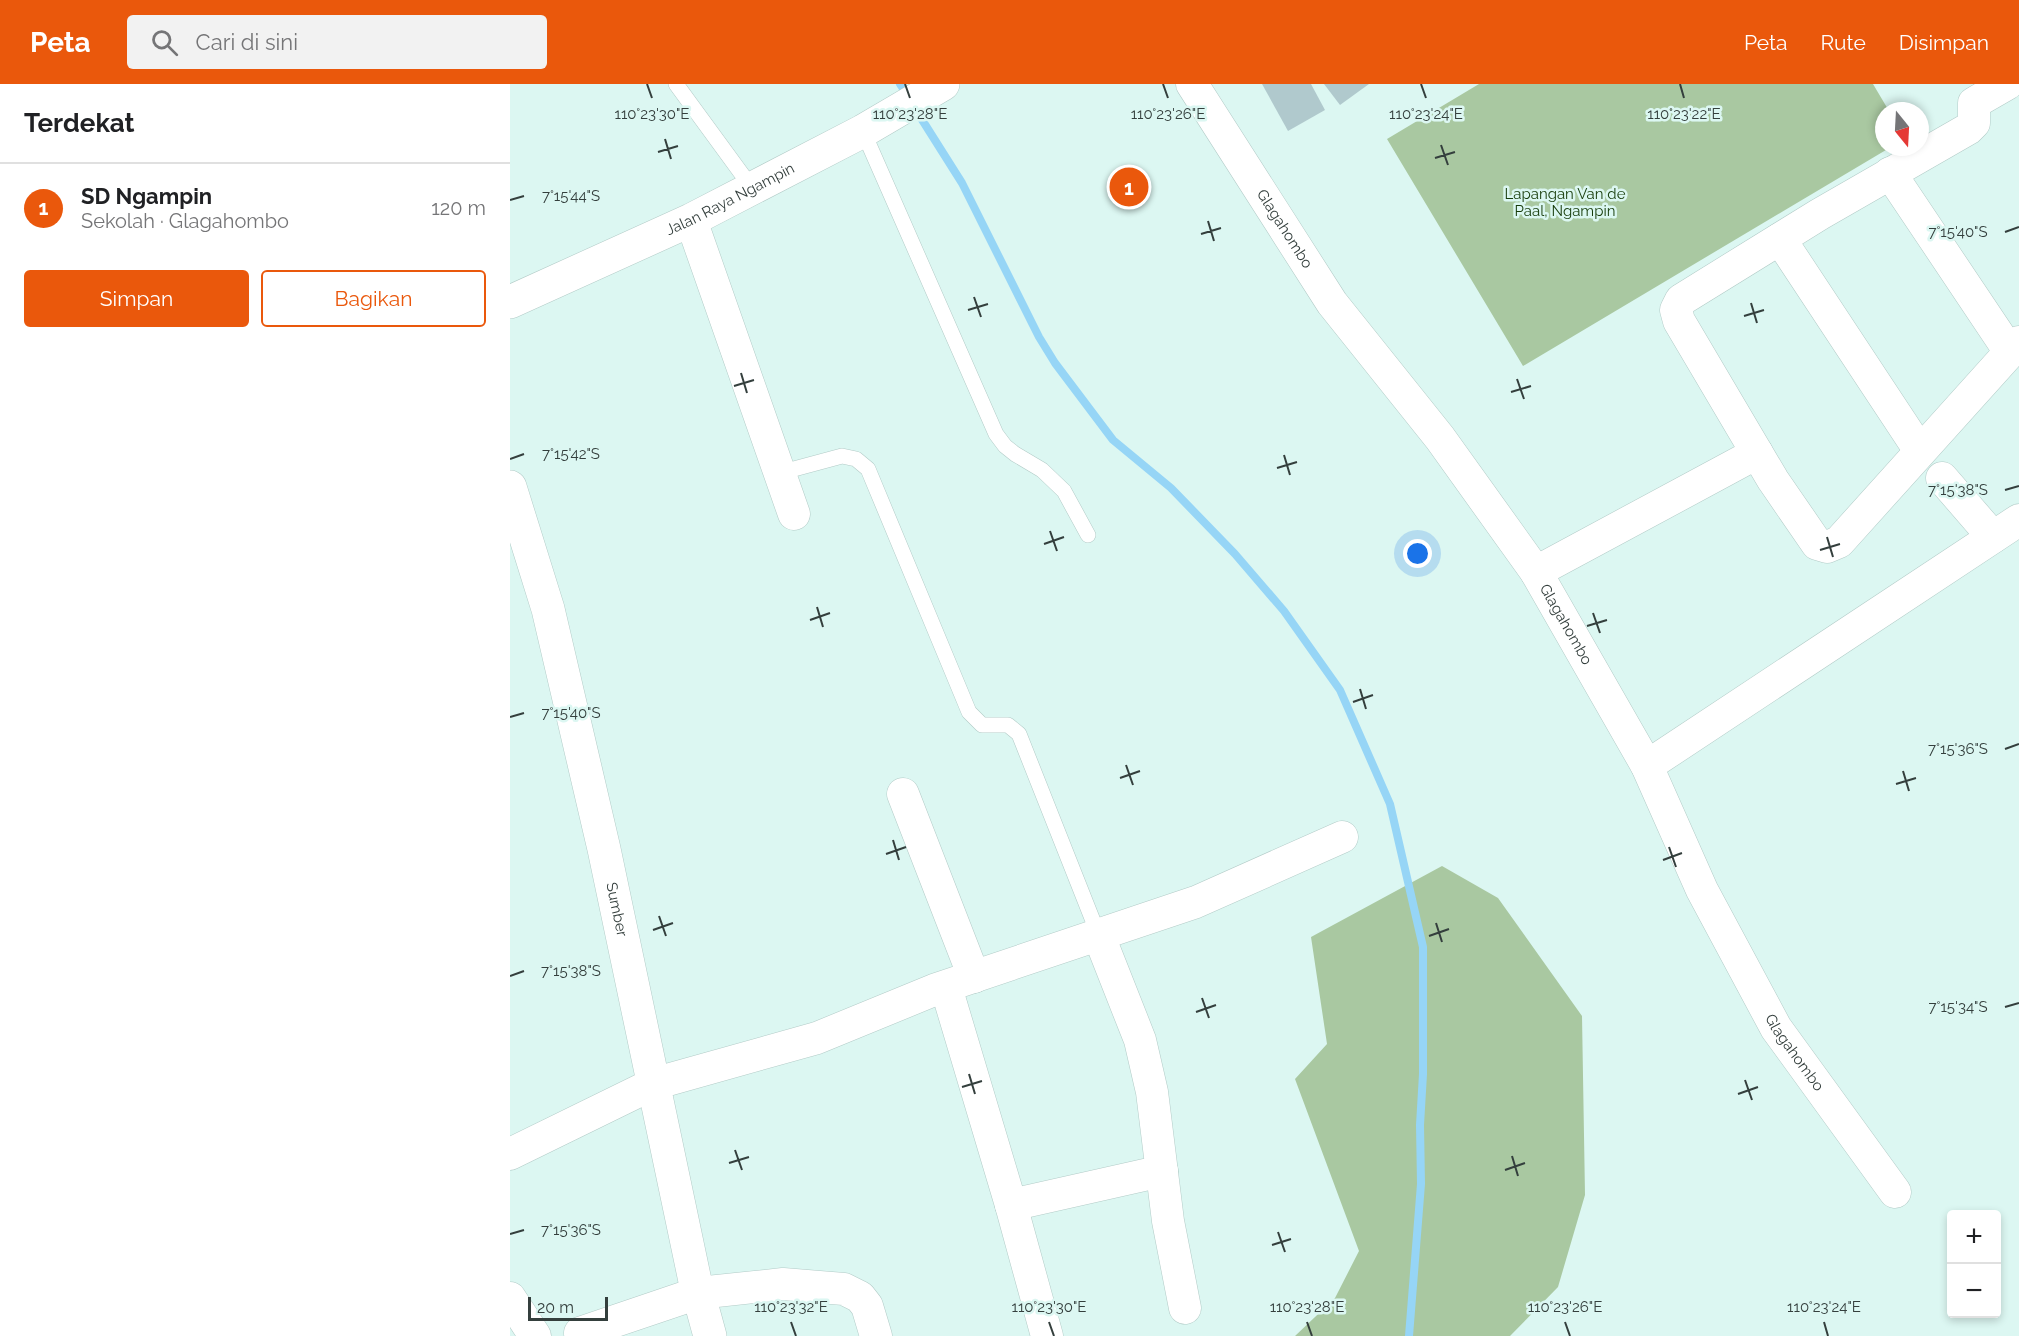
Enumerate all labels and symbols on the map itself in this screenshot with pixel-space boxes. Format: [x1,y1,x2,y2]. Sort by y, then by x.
north arrow [1875,102,1929,156]
text: 110°23'30"E [615,105,689,123]
text: 110°23'28"E [873,105,947,123]
text: 110°23'26"E [1131,105,1205,123]
text: 110°23'24"E [1389,105,1463,123]
text: 110°23'22"E [1647,105,1721,123]
street label: Jalan Raya Ngampin [663,159,797,239]
pin: 1 [1110,164,1148,210]
park label: Lapangan Van de Paal, Ngampin [1505,185,1626,220]
street label: Glagahombo [1253,186,1317,272]
text: 7°15'44"S [542,187,600,205]
text: 7°15'40"S [1928,223,1988,241]
text: 7°15'42"S [542,445,600,463]
text: 7°15'38"S [1928,481,1988,499]
your location [1403,539,1432,568]
street label: Glagahombo [1536,581,1596,668]
text: 7°15'40"S [541,704,601,722]
text: 7°15'36"S [1928,740,1988,758]
street label: Sumber [602,881,631,939]
text: 7°15'38"S [541,962,601,980]
text: 7°15'34"S [1928,998,1988,1016]
street label: Glagahombo [1761,1011,1828,1095]
text: 7°15'36"S [541,1221,601,1239]
scale bar [528,1294,608,1322]
text: 110°23'32"E [754,1298,828,1316]
text: 110°23'30"E [1012,1298,1086,1316]
text: 110°23'28"E [1270,1298,1344,1316]
text: 110°23'26"E [1528,1298,1602,1316]
text: 110°23'24"E [1787,1298,1861,1316]

